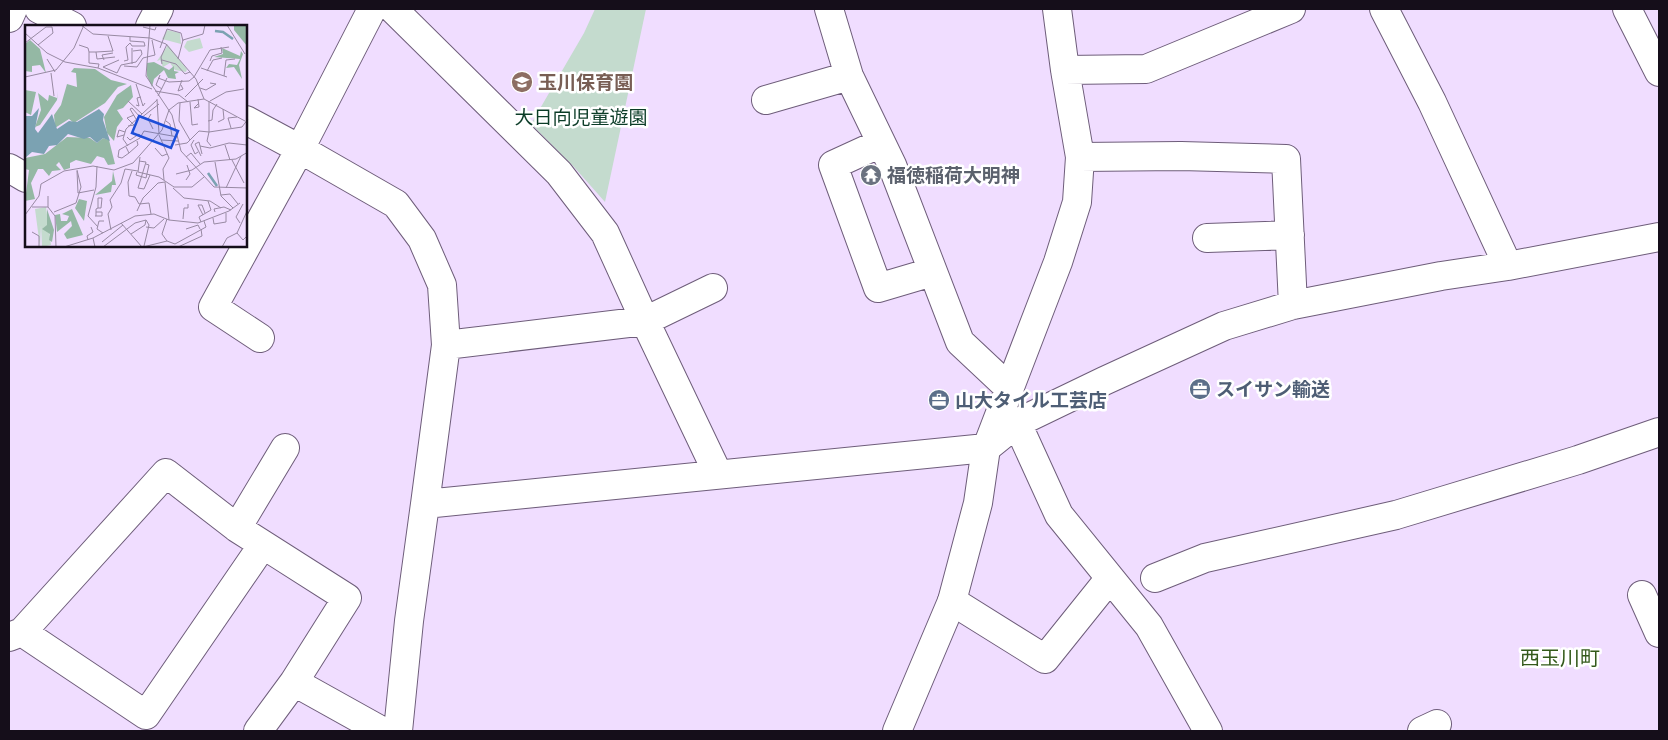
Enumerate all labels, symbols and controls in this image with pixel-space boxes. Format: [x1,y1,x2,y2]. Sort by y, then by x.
inset map [25,25,248,248]
place label: 玉川保育園 [538,69,633,96]
school or university icon: 玉川保育園 [510,70,534,94]
park label: 大日向児童遊園 [514,104,648,131]
place label: 福徳稲荷大明神 [887,162,1020,189]
temple icon: 福徳稲荷大明神 [859,163,883,187]
place label: スイサン輸送 [1216,376,1330,403]
office icon: スイサン輸送 [1188,377,1212,401]
place label: 山大タイル工芸店 [955,387,1107,414]
office icon: 山大タイル工芸店 [927,388,951,412]
district label: 西玉川町 [1520,644,1600,673]

